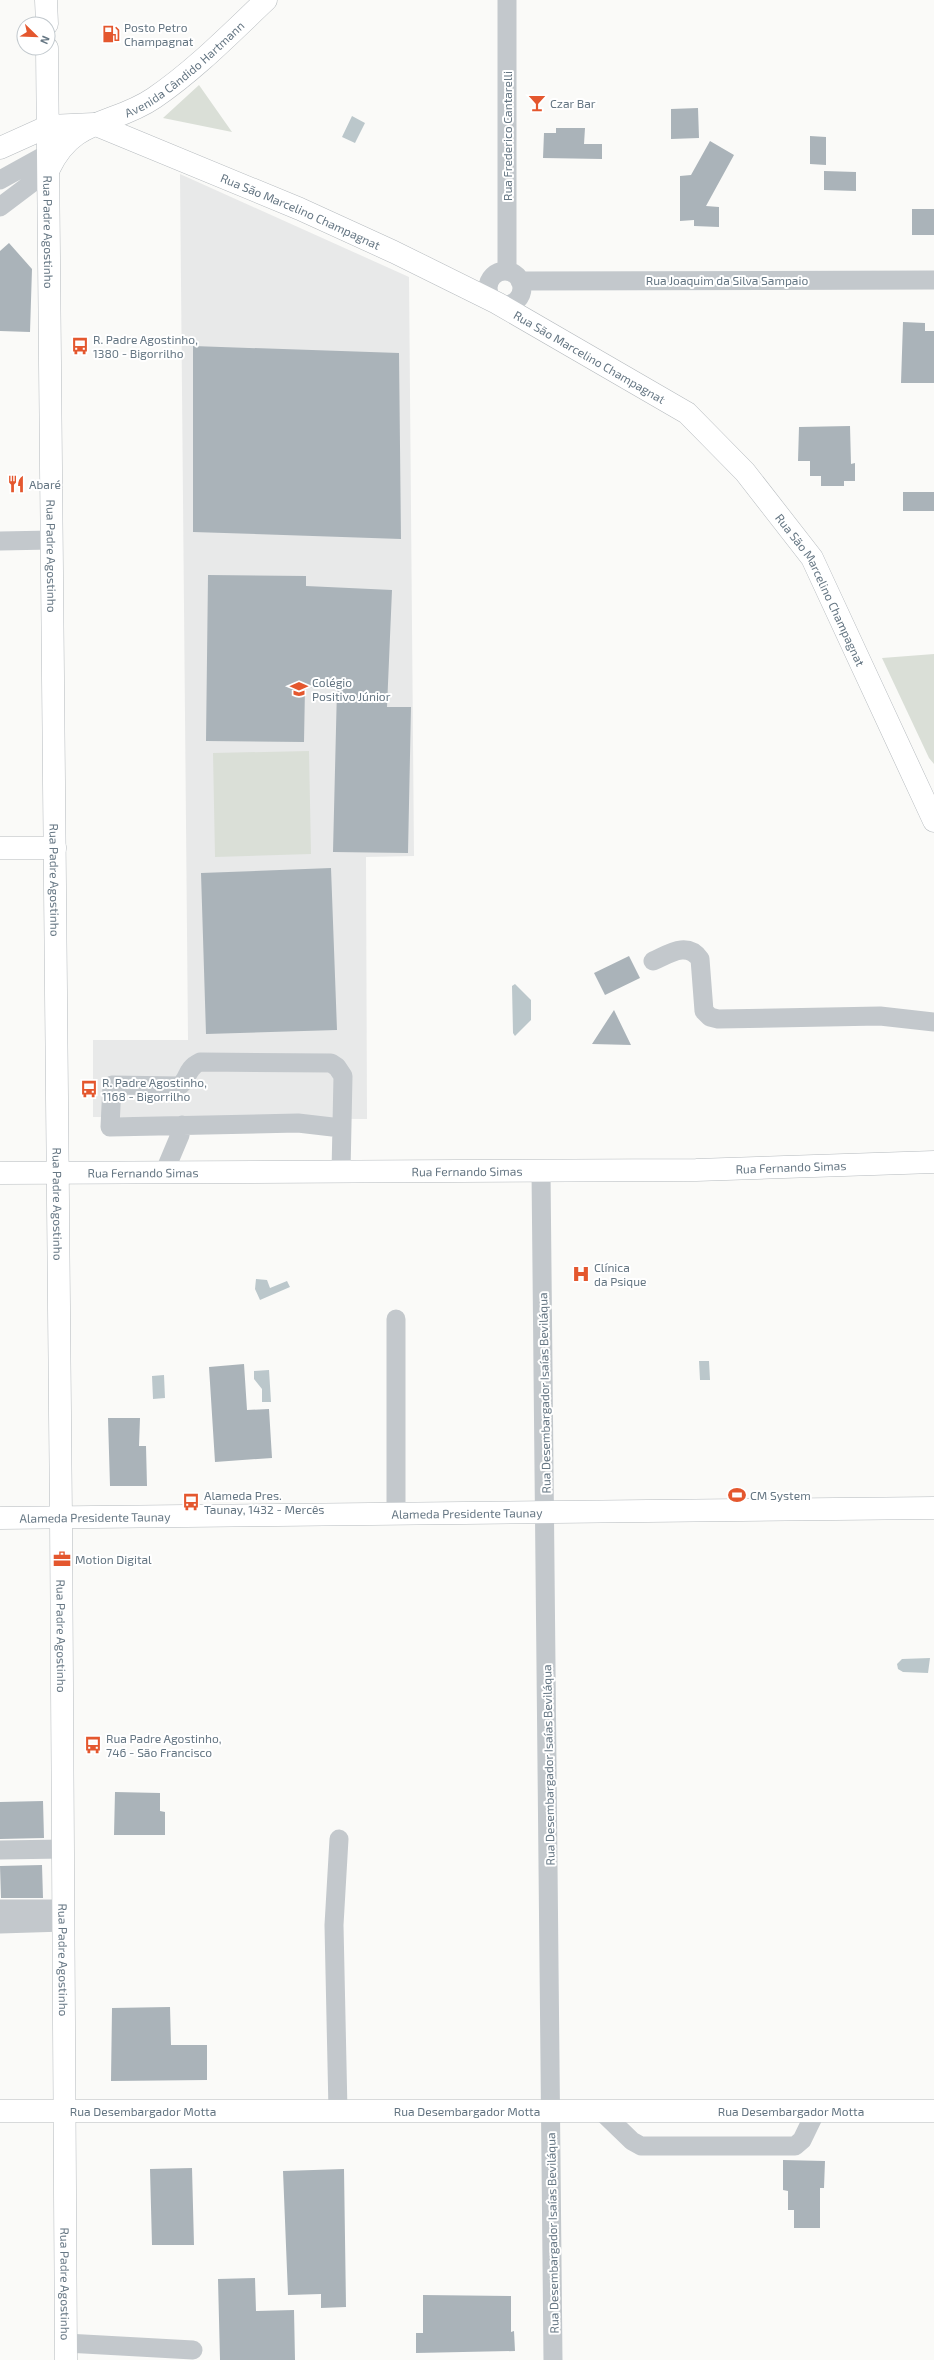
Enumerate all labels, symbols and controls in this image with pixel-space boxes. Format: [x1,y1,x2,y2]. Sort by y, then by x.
north arrow [16,16,56,56]
street label: Avenida Cândido Hartmann [122,18,247,119]
place label: Posto Petro Champagnat [124,20,194,48]
fuel station icon: Posto Petro Champagnat [101,24,121,44]
text: N [38,34,53,46]
street label: Rua Frederico Cantarelli [500,71,514,201]
bar icon: Czar Bar [527,93,547,113]
place label: Czar Bar [550,96,596,110]
street label: Rua São Marcelino Champagnat [219,170,383,252]
street label: Rua Padre Agostinho [41,175,56,289]
street label: Rua Joaquim da Silva Sampaio [646,273,808,287]
street label: Rua São Marcelino Champagnat [511,307,668,406]
place label: R. Padre Agostinho, 1380 - Bigorrilho [93,332,198,360]
bus stop icon: R. Padre Agostinho, 1380 - Bigorrilho [70,336,90,356]
restaurant icon: Abaré [6,474,26,494]
place label: Abaré [29,477,61,491]
street label: Rua Padre Agostinho [44,499,59,613]
street label: Rua São Marcelino Champagnat [773,511,868,669]
place label: Colégio Positivo Júnior [312,675,391,703]
school or university icon: Colégio Positivo Júnior [289,679,309,699]
street label: Rua Padre Agostinho [47,823,62,937]
place label: R. Padre Agostinho, 1168 - Bigorrilho [102,1075,207,1103]
bus stop icon: R. Padre Agostinho, 1168 - Bigorrilho [79,1079,99,1099]
street label: Rua Padre Agostinho [50,1147,66,1261]
street label: Rua Fernando Simas [735,1158,847,1176]
street label: Rua Fernando Simas [411,1164,523,1178]
street label: Rua Fernando Simas [87,1165,199,1180]
place label: Clínica da Psique [594,1260,646,1288]
hospital icon: Clínica da Psique [571,1264,591,1284]
street label: Rua Desembargador Isaías Beviláqua [535,1292,553,1494]
sports icon: CM System [727,1485,747,1505]
place label: Alameda Pres. Taunay, 1432 - Mercês [204,1488,324,1516]
place label: CM System [750,1488,811,1502]
bus stop icon: Alameda Pres. Taunay, 1432 - Mercês [181,1492,201,1512]
street label: Alameda Presidente Taunay [391,1505,543,1521]
street label: Alameda Presidente Taunay [19,1509,171,1525]
office icon: Motion Digital [52,1549,72,1569]
place label: Motion Digital [75,1552,152,1566]
street label: Rua Padre Agostinho [54,1579,69,1693]
street label: Rua Desembargador Isaías Beviláqua [539,1664,557,1866]
place label: Rua Padre Agostinho, 746 - São Francisco [106,1731,222,1759]
bus stop icon: Rua Padre Agostinho, 746 - São Francisco [83,1735,103,1755]
street label: Rua Padre Agostinho [56,1903,71,2017]
street label: Rua Desembargador Motta [70,2104,216,2118]
street label: Rua Desembargador Motta [394,2104,540,2118]
street label: Rua Desembargador Motta [718,2104,864,2118]
street label: Rua Desembargador Isaías Beviláqua [543,2132,561,2334]
street label: Rua Padre Agostinho [58,2227,73,2341]

